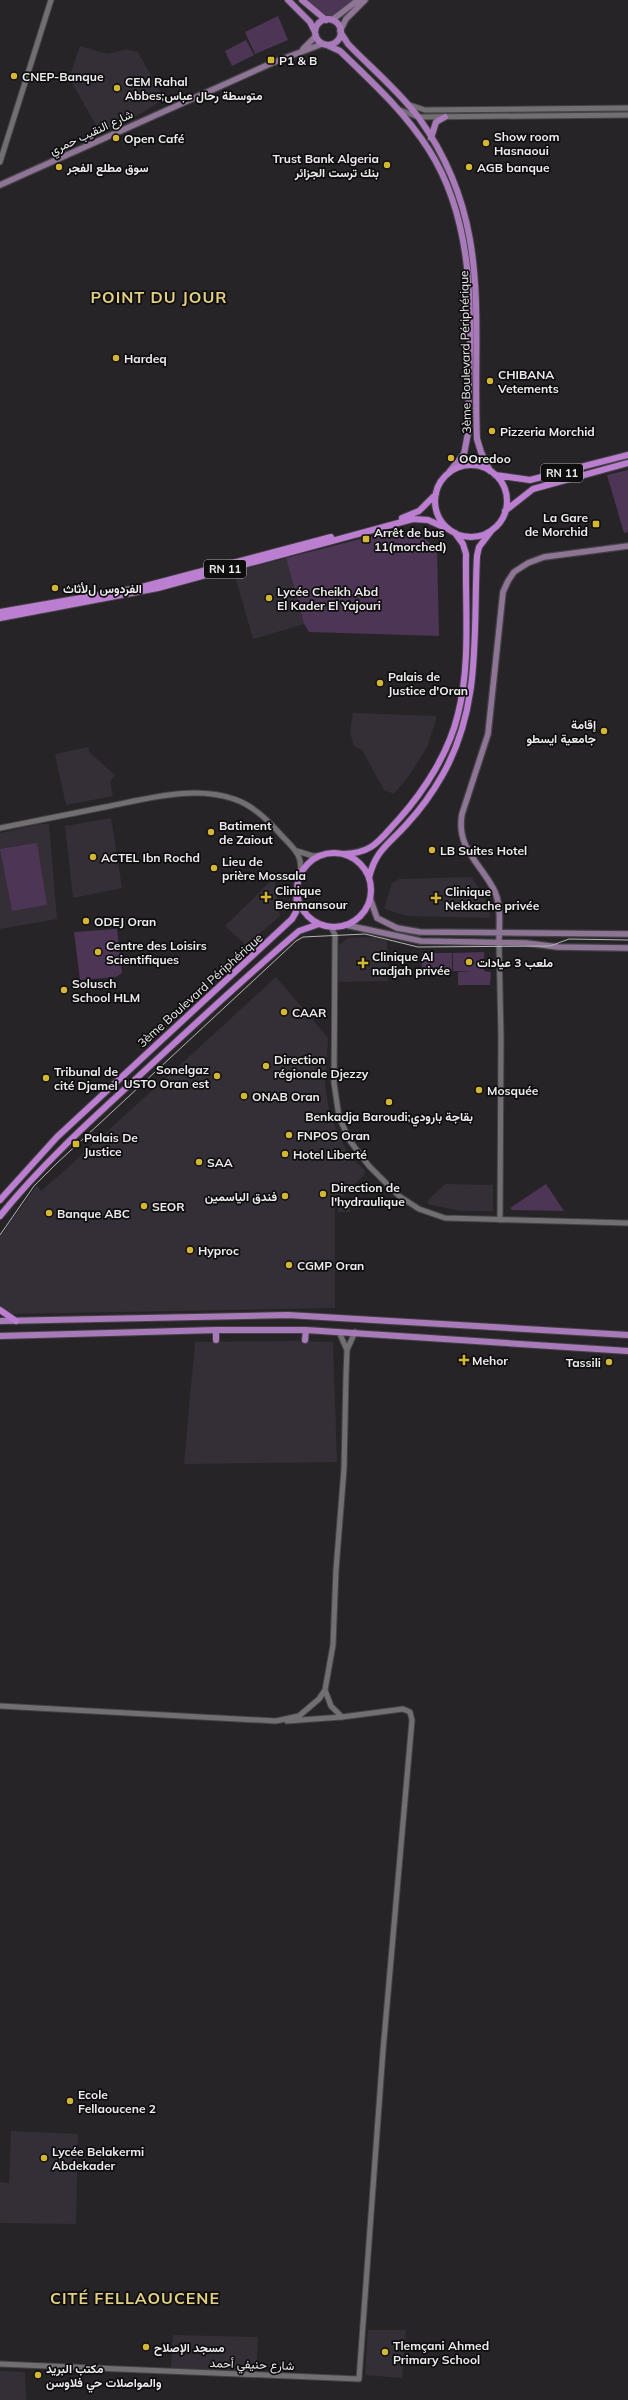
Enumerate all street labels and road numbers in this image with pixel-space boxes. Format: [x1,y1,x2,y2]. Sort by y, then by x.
street label: شارع النقيب حمري [47,106,136,161]
street label: 3ème Boulevard Périphérique [456,270,474,434]
road number: RN 11 [541,464,583,482]
road number: RN 11 [204,560,246,578]
street label: 3ème Boulevard Périphérique [134,930,266,1050]
street label: شارع حنيفي أحمد [209,2355,295,2376]

